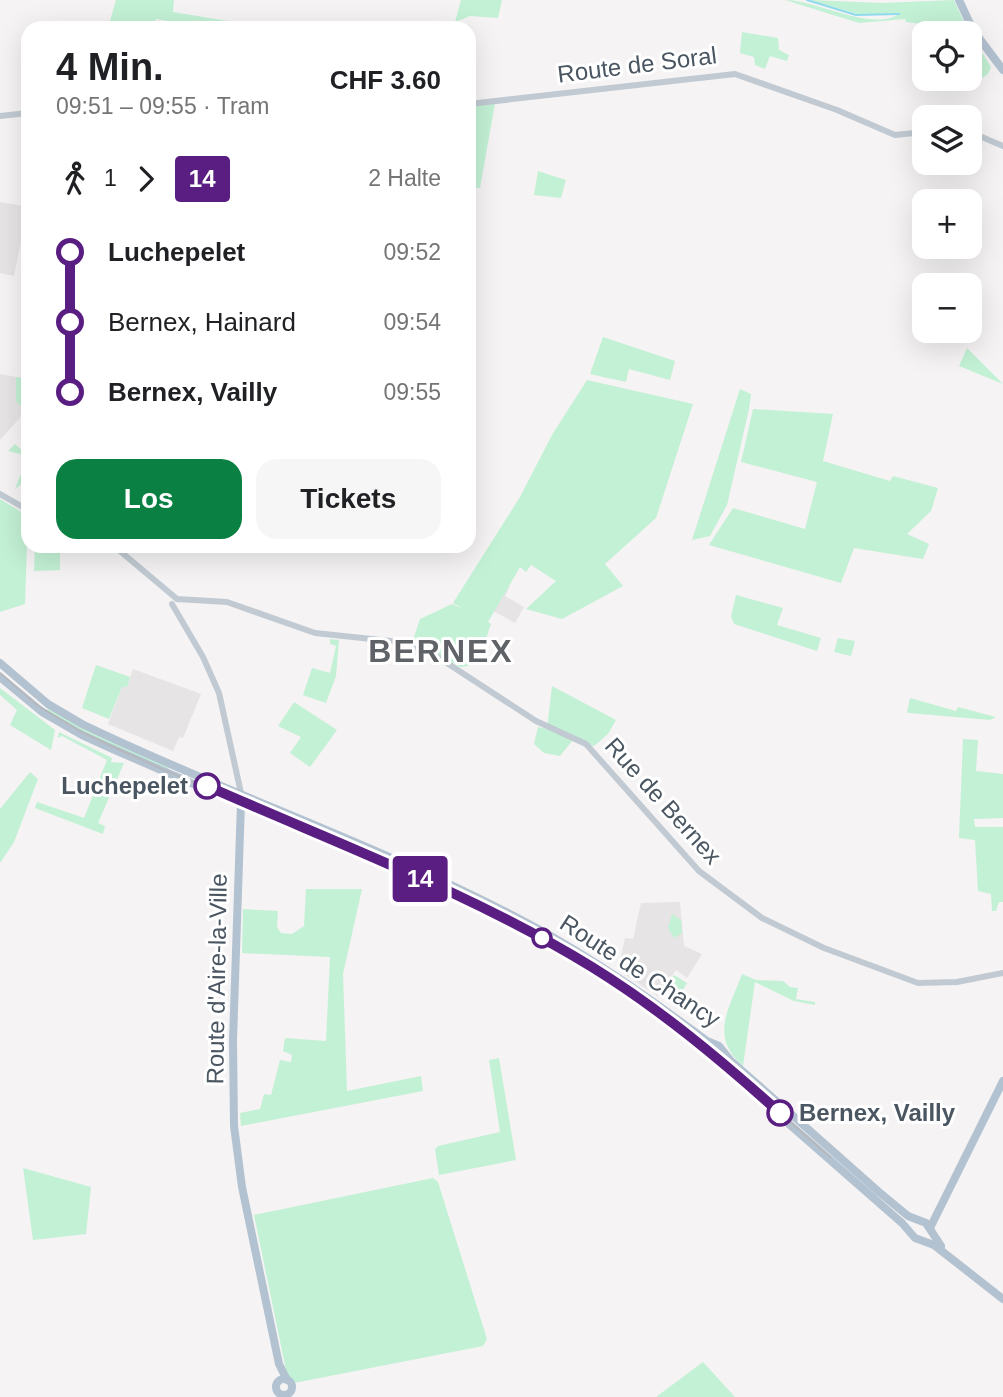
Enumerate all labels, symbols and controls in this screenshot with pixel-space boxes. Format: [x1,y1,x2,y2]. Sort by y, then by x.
map controls [912,21,982,343]
button: locate [912,21,982,91]
street label: Route de Soral [556,41,718,88]
text: 4 Min. [56,46,164,88]
text: CHF 3.60 [330,65,441,95]
text: 09:51 – 09:55 · Tram [56,93,270,119]
button: layers [912,105,982,175]
icon: walk [56,160,94,198]
icon: forward [127,160,165,198]
text: 1 [104,165,117,191]
text: 14 [189,165,216,192]
text: 2 Halte [368,165,441,191]
button: + [912,189,982,259]
text: Luchepelet [108,237,245,267]
text: 09:52 [383,239,441,265]
button: − [912,273,982,343]
text: Bernex, Hainard [108,307,296,337]
text: 09:54 [383,309,441,335]
text: Bernex, Vailly [108,377,277,407]
text: 09:55 [383,379,441,405]
button: Los [56,459,242,539]
button: Tickets [256,459,441,539]
district label: BERNEX [368,633,514,669]
street label: Rue de Bernex [600,732,727,869]
place label: Luchepelet [61,772,188,799]
marker: Luchepelet [194,773,220,799]
line badge: 14 [388,856,452,902]
text: 14 [407,865,433,892]
street label: Route d'Aire-la-Ville [201,873,232,1085]
street label: Route de Chancy [555,909,725,1032]
unlabelled marker [532,928,552,948]
place label: Bernex, Vailly [799,1099,956,1126]
marker: Bernex, Vailly [767,1100,793,1126]

